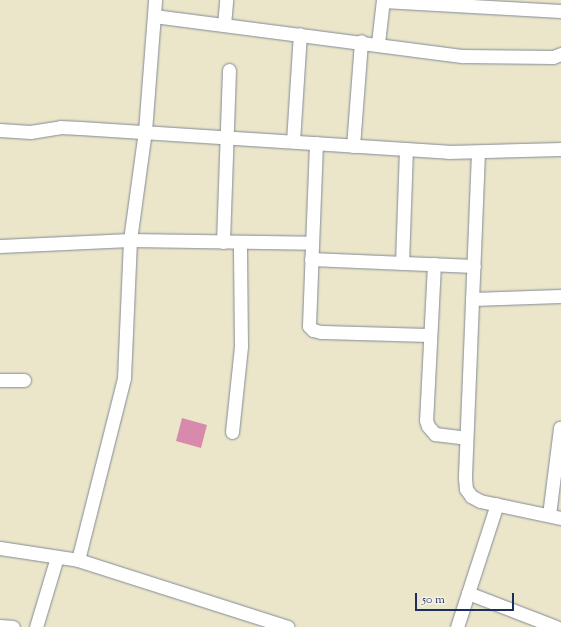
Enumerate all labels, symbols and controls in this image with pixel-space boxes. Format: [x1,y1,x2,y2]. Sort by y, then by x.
scale bar [417,585,516,611]
text: 50 m [422,591,445,609]

